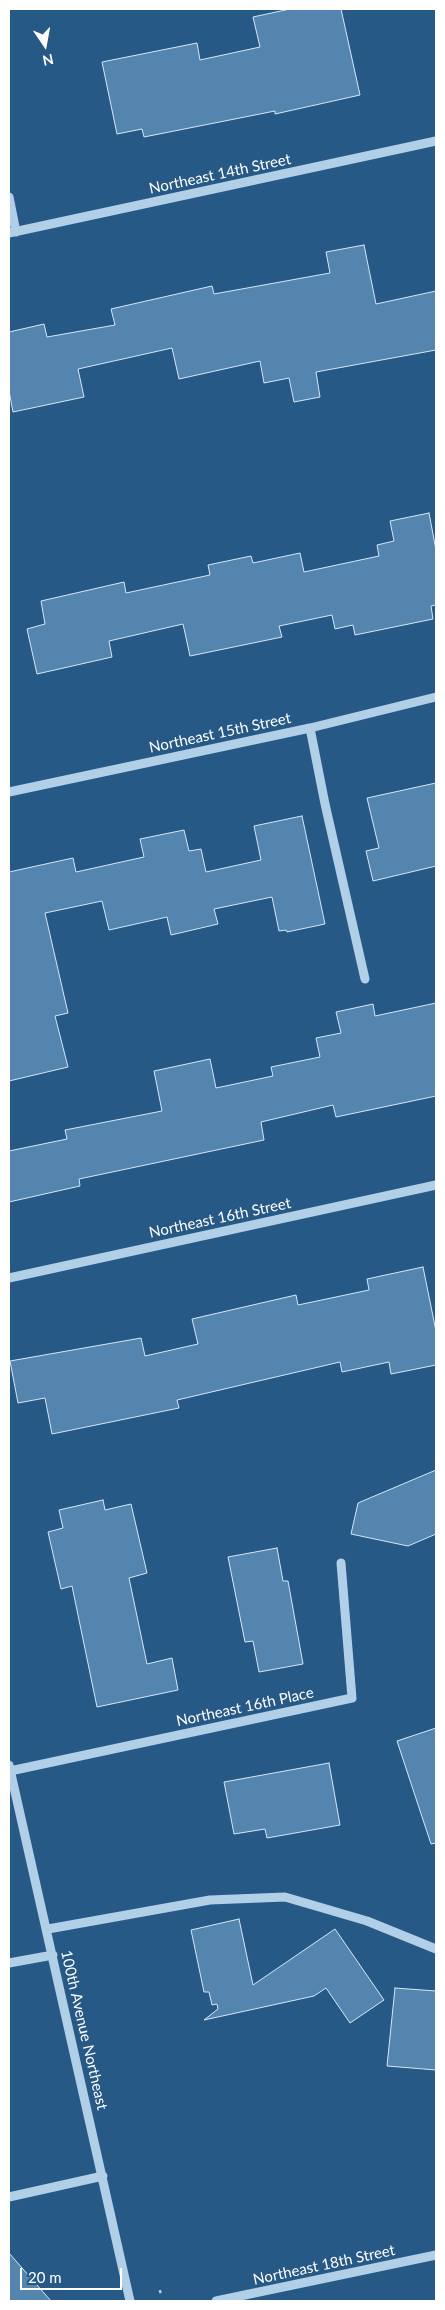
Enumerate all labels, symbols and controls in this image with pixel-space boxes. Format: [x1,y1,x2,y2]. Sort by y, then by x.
north arrow [20,20,70,70]
text: N [41,51,55,70]
street label: Northeast 14th Street [147,150,293,198]
street label: Northeast 15th Street [147,709,293,757]
street label: Northeast 16th Street [147,1194,293,1242]
street label: Northeast 16th Place [175,1684,315,1730]
street label: 100th Avenue Northeast [57,1948,111,2112]
street label: Northeast 18th Street [251,2241,397,2289]
scale bar [22,2258,125,2290]
text: 20 m [28,2268,62,2286]

